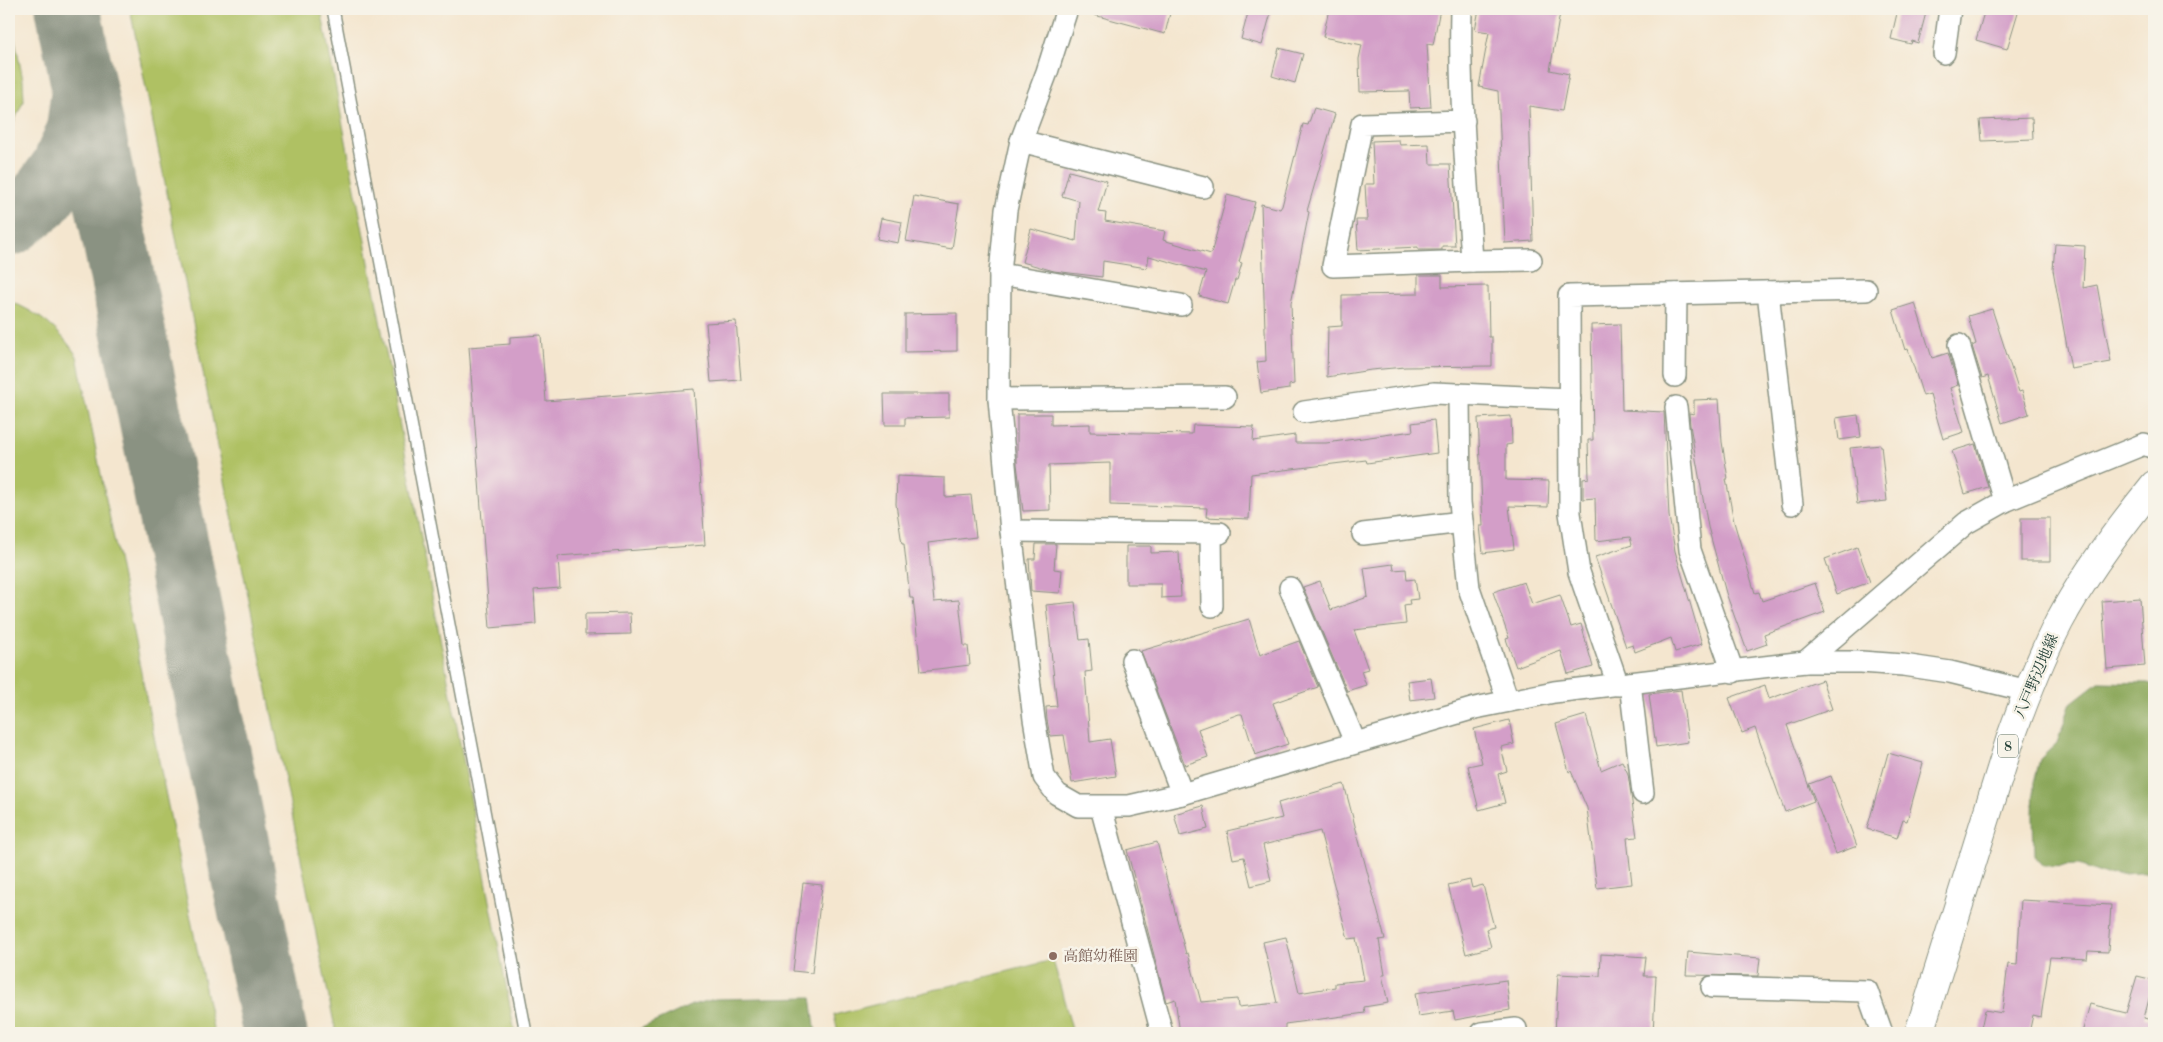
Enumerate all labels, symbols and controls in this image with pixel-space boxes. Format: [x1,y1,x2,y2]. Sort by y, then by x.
street label: 八戸野辺地線 [2011,631,2062,721]
road number: 8 [1998,734,2018,758]
place label: 高館幼稚園 [1063,948,1138,965]
marker: 高館幼稚園 [1047,950,1059,962]

